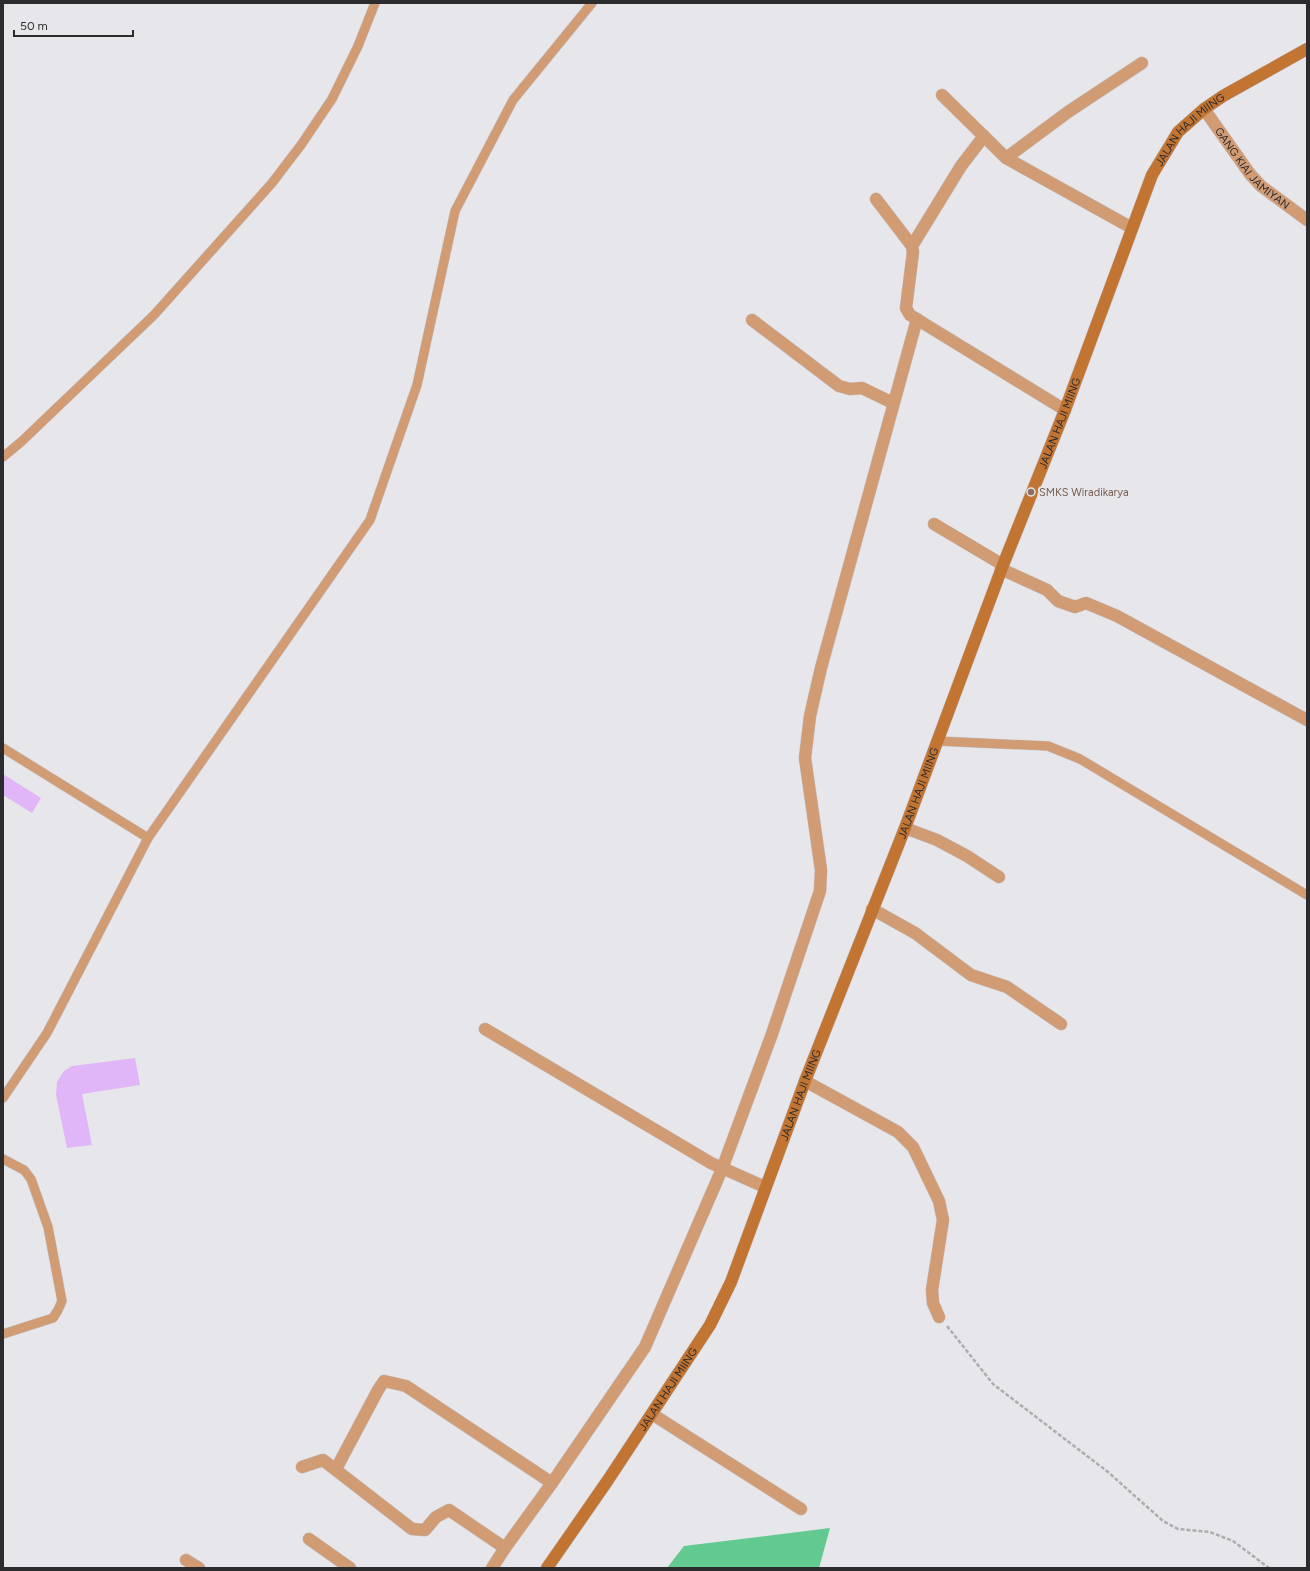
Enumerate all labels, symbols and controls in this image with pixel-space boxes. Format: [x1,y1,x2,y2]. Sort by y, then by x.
scale bar [14,12,133,38]
text: 50 m [20,19,48,33]
street label: JALAN HAJI MIING [1153,91,1227,169]
street label: GANG KIAI JAMIYAN [1212,125,1292,212]
street label: JALAN HAJI MIING [1036,376,1083,471]
place label: SMKS Wiradikarya [1039,486,1129,499]
marker: SMKS Wiradikarya [1026,487,1036,497]
street label: JALAN HAJI MIING [895,746,941,841]
street label: JALAN HAJI MIING [778,1047,824,1143]
street label: JALAN HAJI MIING [636,1345,700,1433]

